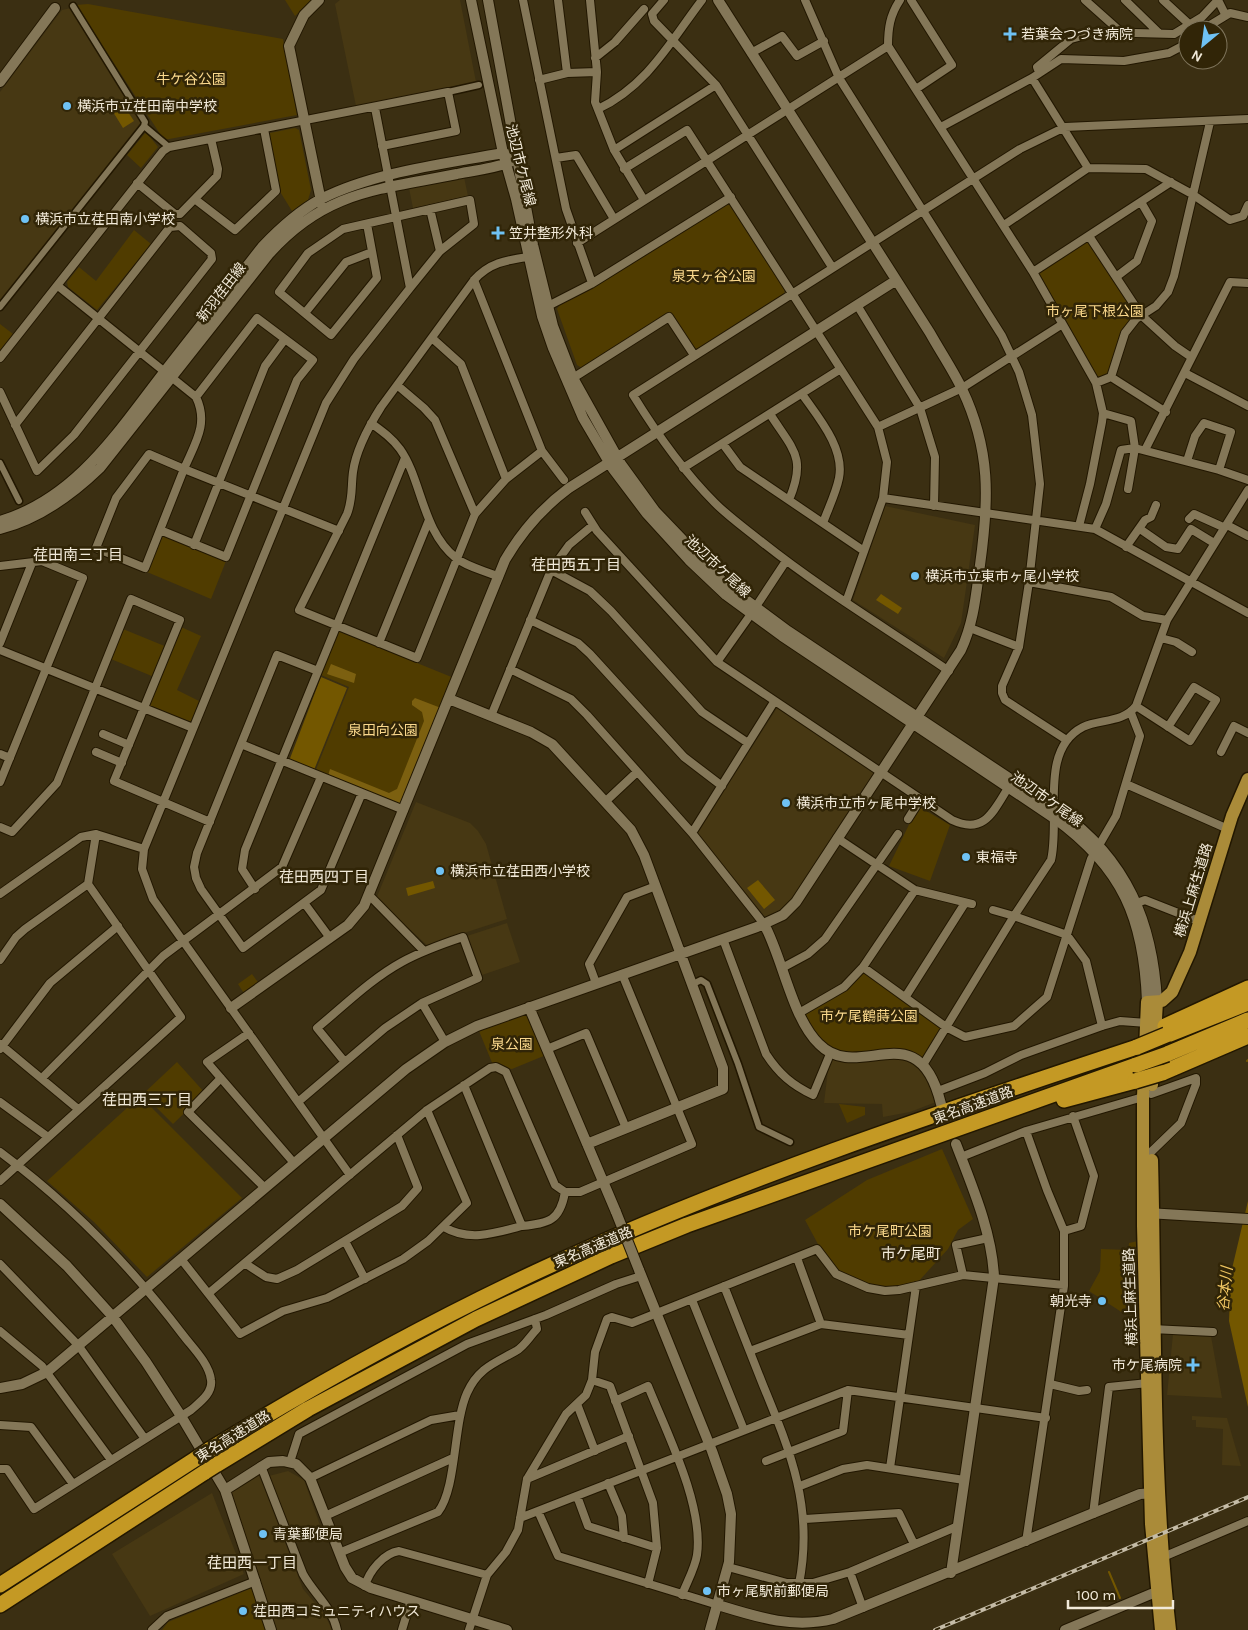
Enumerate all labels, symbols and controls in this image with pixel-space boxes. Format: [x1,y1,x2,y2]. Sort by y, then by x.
north arrow [1178,20,1228,70]
place label: 若葉会つづき病院 [1021,26,1133,43]
marker: 若葉会つづき病院 [1003,27,1017,41]
text: N [1188,46,1205,66]
park label: 牛ケ谷公園 [156,71,226,88]
place label: 横浜市立荏田南中学校 [77,98,217,115]
marker: 横浜市立荏田南中学校 [61,100,73,112]
street label: 池辺市ケ尾線 [502,122,539,208]
place label: 横浜市立荏田南小学校 [35,211,175,228]
marker: 横浜市立荏田南小学校 [19,213,31,225]
place label: 笠井整形外科 [509,225,593,242]
marker: 笠井整形外科 [491,226,505,240]
street label: 新羽荏田線 [193,259,250,325]
park label: 泉天ヶ谷公園 [672,268,756,285]
park label: 市ヶ尾下根公園 [1046,303,1144,320]
street label: 池辺市ケ尾線 [681,532,754,601]
district label: 荏田南三丁目 [33,546,123,564]
district label: 荏田西五丁目 [531,556,621,574]
place label: 横浜市立東市ヶ尾小学校 [925,568,1079,585]
marker: 横浜市立東市ヶ尾小学校 [909,570,921,582]
park label: 泉田向公園 [348,722,418,739]
street label: 池辺市ケ尾線 [1007,768,1086,830]
place label: 横浜市立市ヶ尾中学校 [796,795,936,812]
marker: 横浜市立市ヶ尾中学校 [780,797,792,809]
street label: 横浜上麻生道路 [1171,841,1216,939]
place label: 東福寺 [976,849,1018,866]
marker: 東福寺 [960,851,972,863]
place label: 横浜市立荏田西小学校 [450,863,590,880]
marker: 横浜市立荏田西小学校 [434,865,446,877]
district label: 荏田西四丁目 [279,868,369,886]
park label: 市ケ尾鶴蒔公園 [820,1008,918,1025]
park label: 泉公園 [491,1036,533,1053]
street label: 東名高速道路 [931,1083,1016,1128]
district label: 荏田西三丁目 [102,1091,192,1109]
street label: 東名高速道路 [551,1223,635,1272]
park label: 市ケ尾町公園 [848,1223,932,1240]
district label: 市ケ尾町 [881,1245,941,1263]
street label: 横浜上麻生道路 [1120,1248,1141,1346]
water label: 谷本川 [1214,1264,1236,1312]
place label: 朝光寺 [1050,1293,1092,1310]
marker: 朝光寺 [1096,1295,1108,1307]
place label: 市ケ尾病院 [1112,1357,1182,1374]
marker: 市ケ尾病院 [1186,1358,1200,1372]
street label: 東名高速道路 [193,1407,273,1466]
place label: 青葉郵便局 [273,1526,343,1543]
marker: 青葉郵便局 [257,1528,269,1540]
district label: 荏田西一丁目 [207,1554,297,1572]
scale bar [1068,1578,1173,1610]
place label: 市ヶ尾駅前郵便局 [717,1583,829,1600]
marker: 市ヶ尾駅前郵便局 [701,1585,713,1597]
text: 100 m [1076,1586,1116,1604]
place label: 荏田西コミュニティハウス [253,1603,420,1620]
marker: 荏田西コミュニティハウス [237,1605,249,1617]

